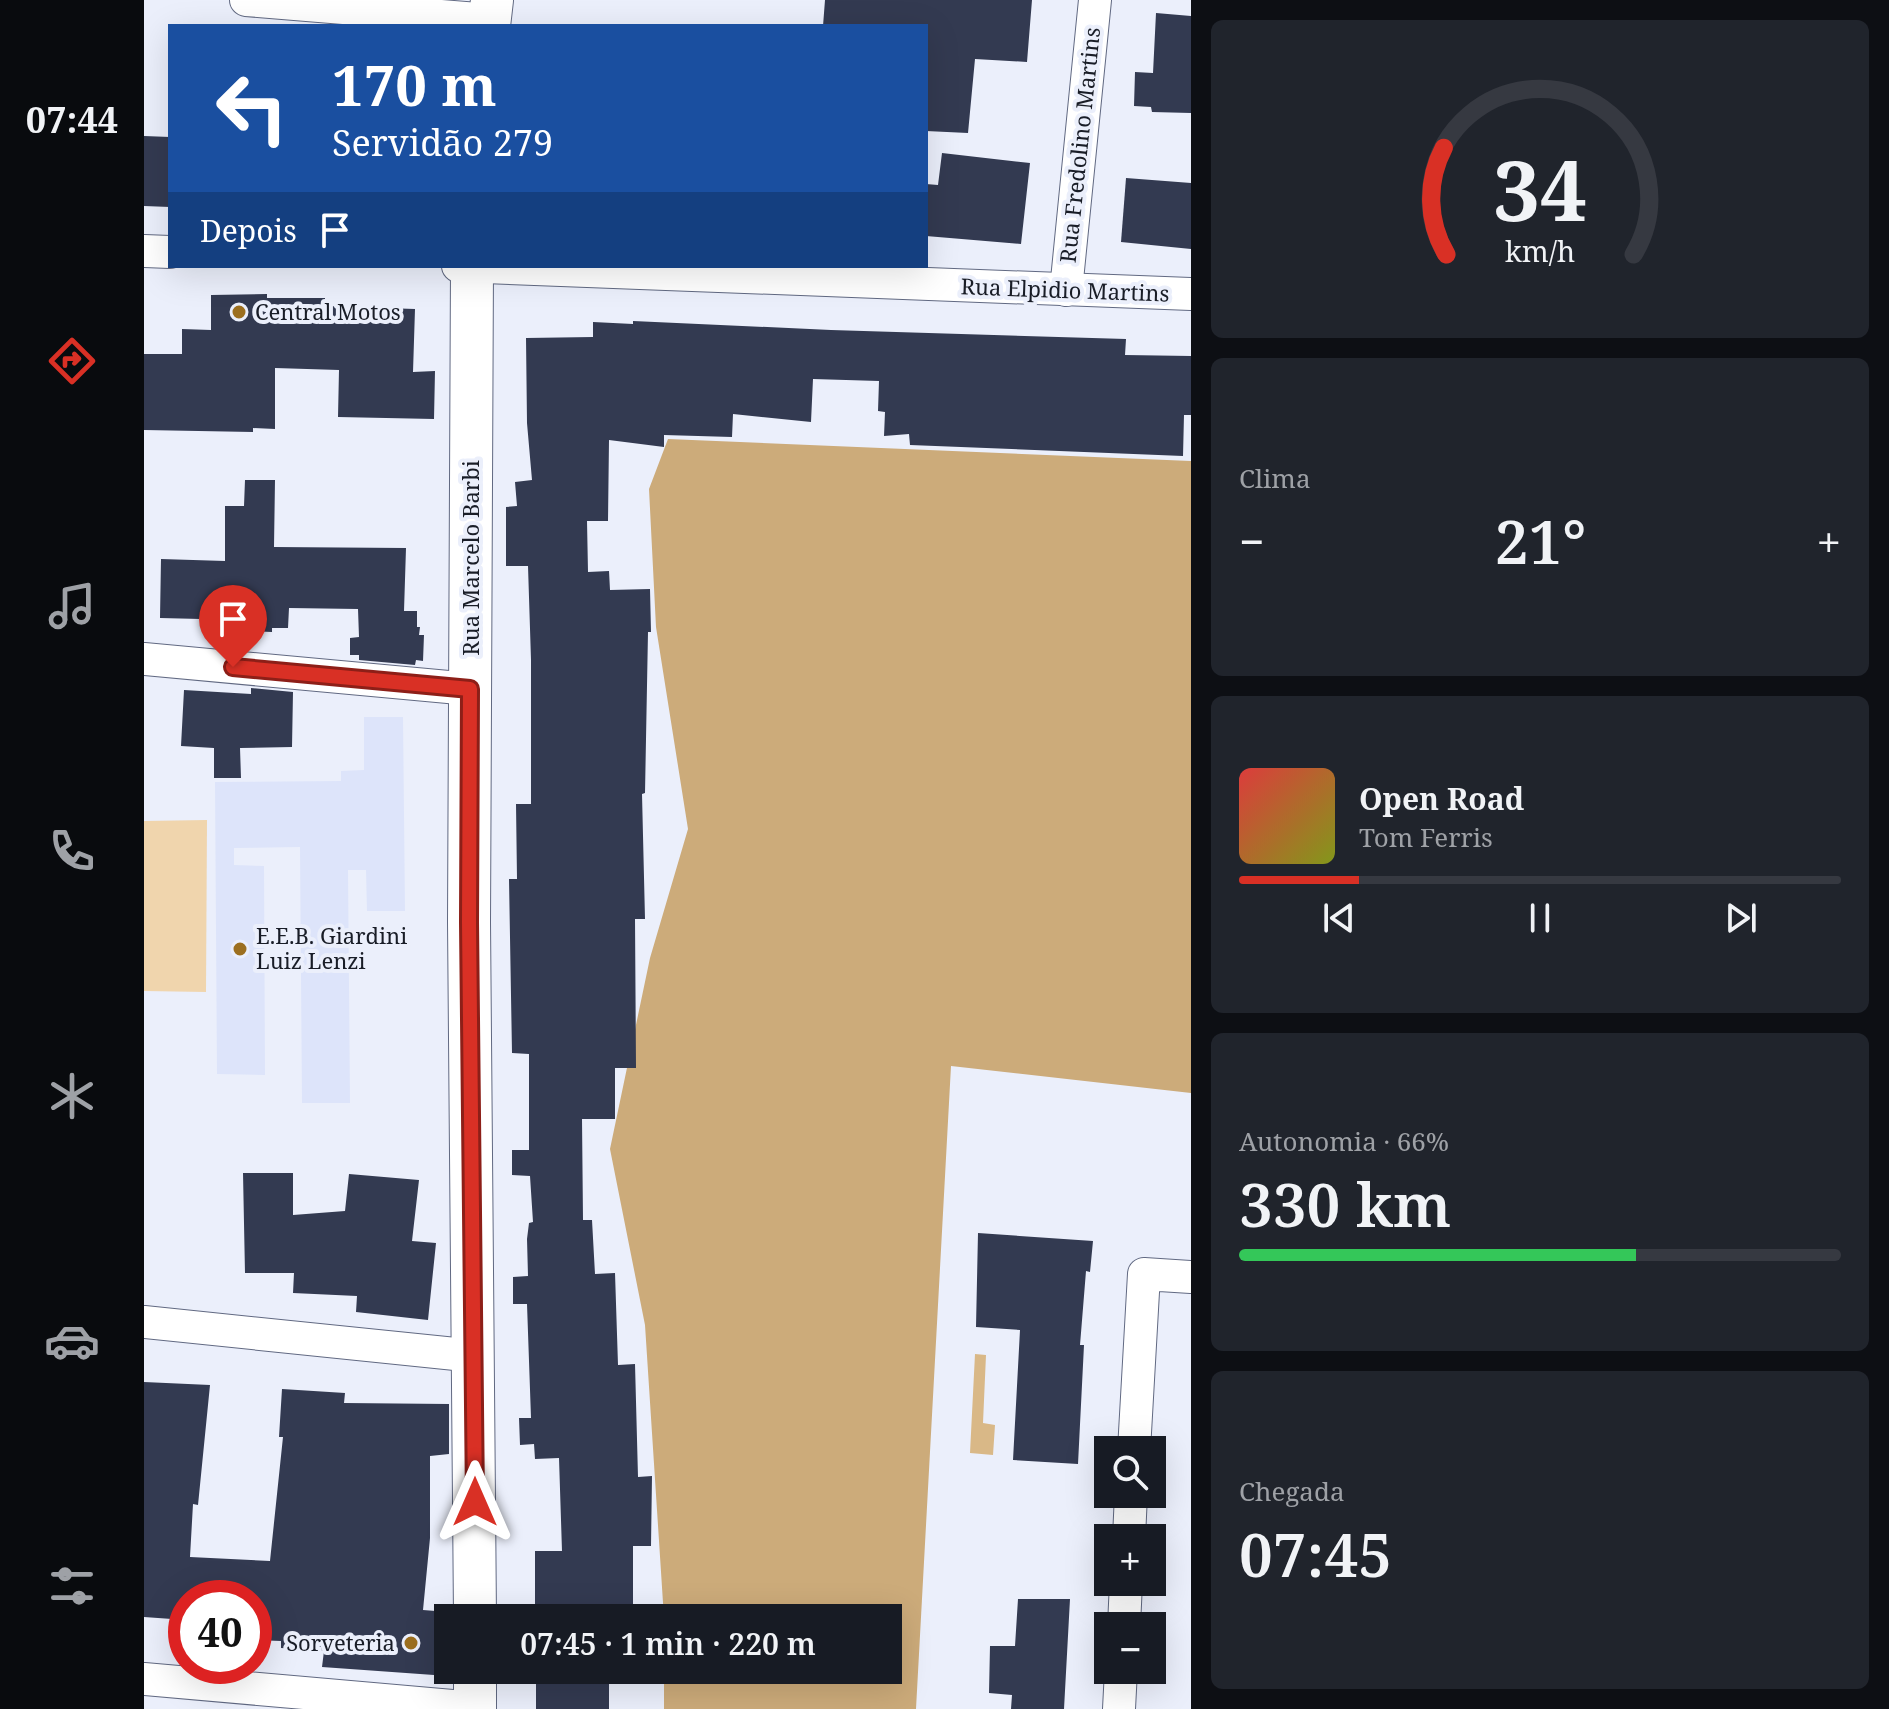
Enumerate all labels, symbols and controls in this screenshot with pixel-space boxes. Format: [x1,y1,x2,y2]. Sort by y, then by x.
street label: Rua Fredolino Martins [1052,26,1106,264]
text: 170 m [332,46,497,122]
icon: left [200,56,304,160]
text: 07:44 [26,95,118,144]
text: Servidão 279 [332,118,553,167]
text: 34 [1493,131,1587,244]
icon: arrive [313,208,357,252]
text: Depois [200,210,297,251]
text: km/h [1505,231,1575,270]
street label: Rua Elpidio Martins [960,270,1170,308]
place label: Central Motos [255,296,401,326]
marker: Central Motos [230,303,248,321]
icon: directions [44,333,100,389]
street label: Rua Marcelo Barbi [455,460,485,656]
text: Clima [1239,460,1311,496]
text: 21° [1495,500,1586,582]
text: − [1239,511,1264,571]
text: + [1816,511,1841,571]
icon: music [44,578,100,634]
pin [199,585,267,667]
icon: arrive [211,597,255,641]
text: Open Road [1359,778,1524,819]
text: Tom Ferris [1359,819,1493,855]
icon: phone [44,823,100,879]
icon: previous [1317,896,1361,940]
icon: pause [1518,896,1562,940]
icon: next [1719,896,1763,940]
place label: E.E.B. Giardini Luiz Lenzi [256,920,407,975]
marker: E.E.B. Giardini Luiz Lenzi [231,940,249,958]
icon: climate [44,1068,100,1124]
text: Autonomia · 66% [1239,1123,1449,1159]
text: 330 km [1239,1163,1451,1245]
icon: car [44,1313,100,1369]
map controls [1094,1436,1166,1684]
button: search [1094,1436,1166,1508]
position arrow [433,1460,517,1544]
text: Chegada [1239,1473,1345,1509]
text: 07:45 [1239,1513,1392,1595]
button: + [1094,1524,1166,1596]
icon: filters [44,1558,100,1614]
speed limit sign: 40 [168,1580,272,1684]
button: − [1094,1612,1166,1684]
text: 07:45 · 1 min · 220 m [520,1623,816,1664]
place label: Sorveteria [286,1627,395,1657]
marker: Sorveteria [402,1634,420,1652]

